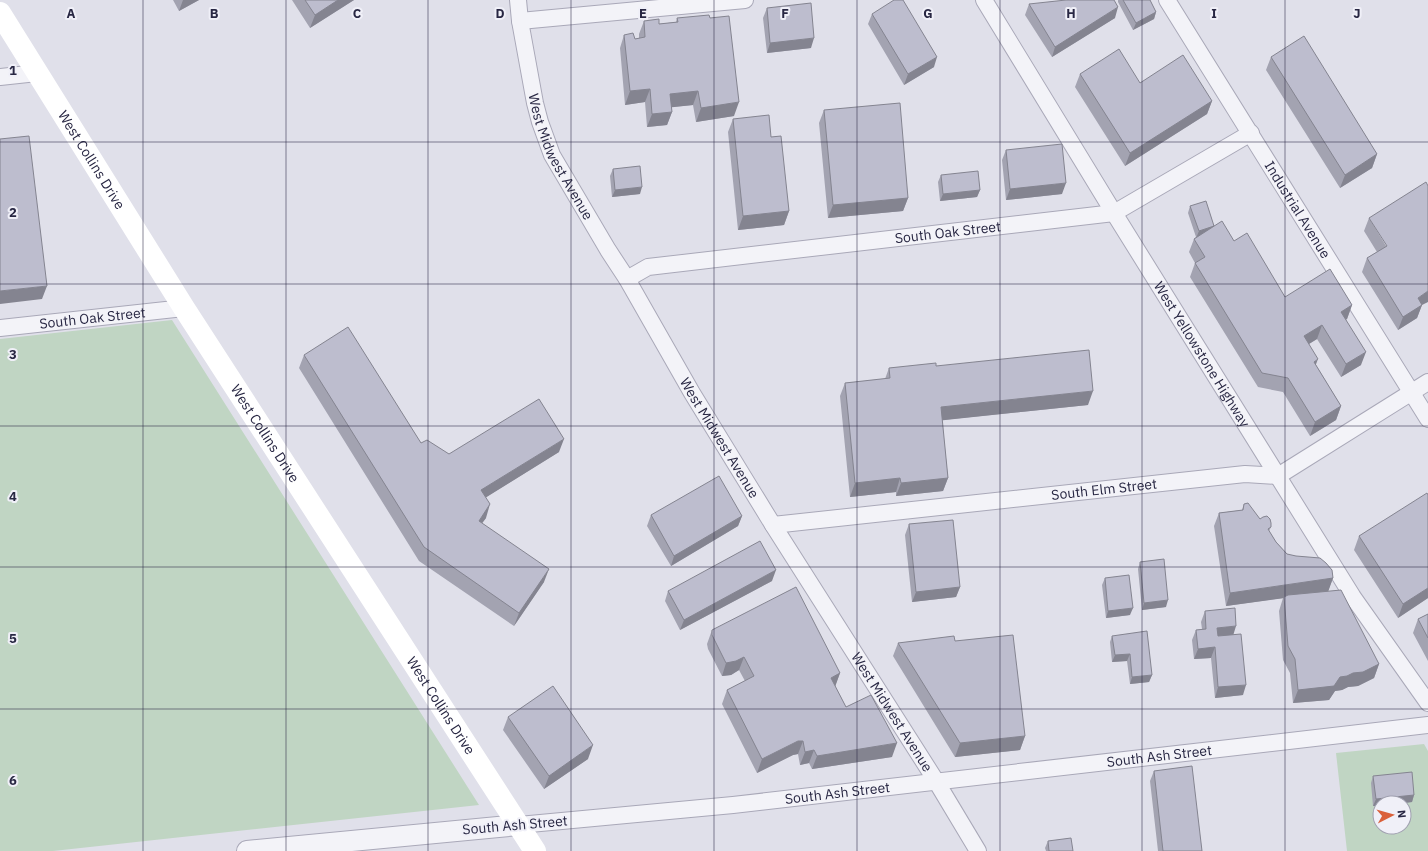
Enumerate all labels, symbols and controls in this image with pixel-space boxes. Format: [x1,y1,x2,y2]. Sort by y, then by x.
text: A [67,5,76,22]
text: B [210,5,219,22]
text: C [353,5,362,22]
text: D [495,5,505,22]
text: E [639,5,647,22]
text: F [781,5,789,22]
text: G [923,5,933,22]
text: H [1066,5,1076,22]
text: I [1211,5,1217,22]
text: J [1353,5,1361,22]
text: 1 [9,62,17,79]
street label: West Midwest Avenue [524,92,597,223]
street label: West Collins Drive [54,107,129,213]
street label: Industrial Avenue [1261,158,1335,262]
text: 2 [9,204,17,221]
street label: South Oak Street [894,217,1002,247]
street label: West Yellowstone Highway [1150,278,1254,431]
street label: South Oak Street [38,303,147,333]
text: 3 [9,346,17,363]
street label: West Midwest Avenue [676,374,763,502]
street label: West Collins Drive [227,381,303,486]
street label: South Elm Street [1050,475,1158,504]
text: 4 [9,488,17,505]
text: 5 [9,630,17,647]
street label: West Midwest Avenue [847,649,937,775]
street label: West Collins Drive [403,653,479,758]
street label: South Ash Street [1106,741,1213,771]
text: 6 [9,772,17,789]
street label: South Ash Street [784,778,891,808]
north arrow [1372,795,1412,835]
text: N [1395,809,1409,819]
street label: South Ash Street [462,811,568,839]

